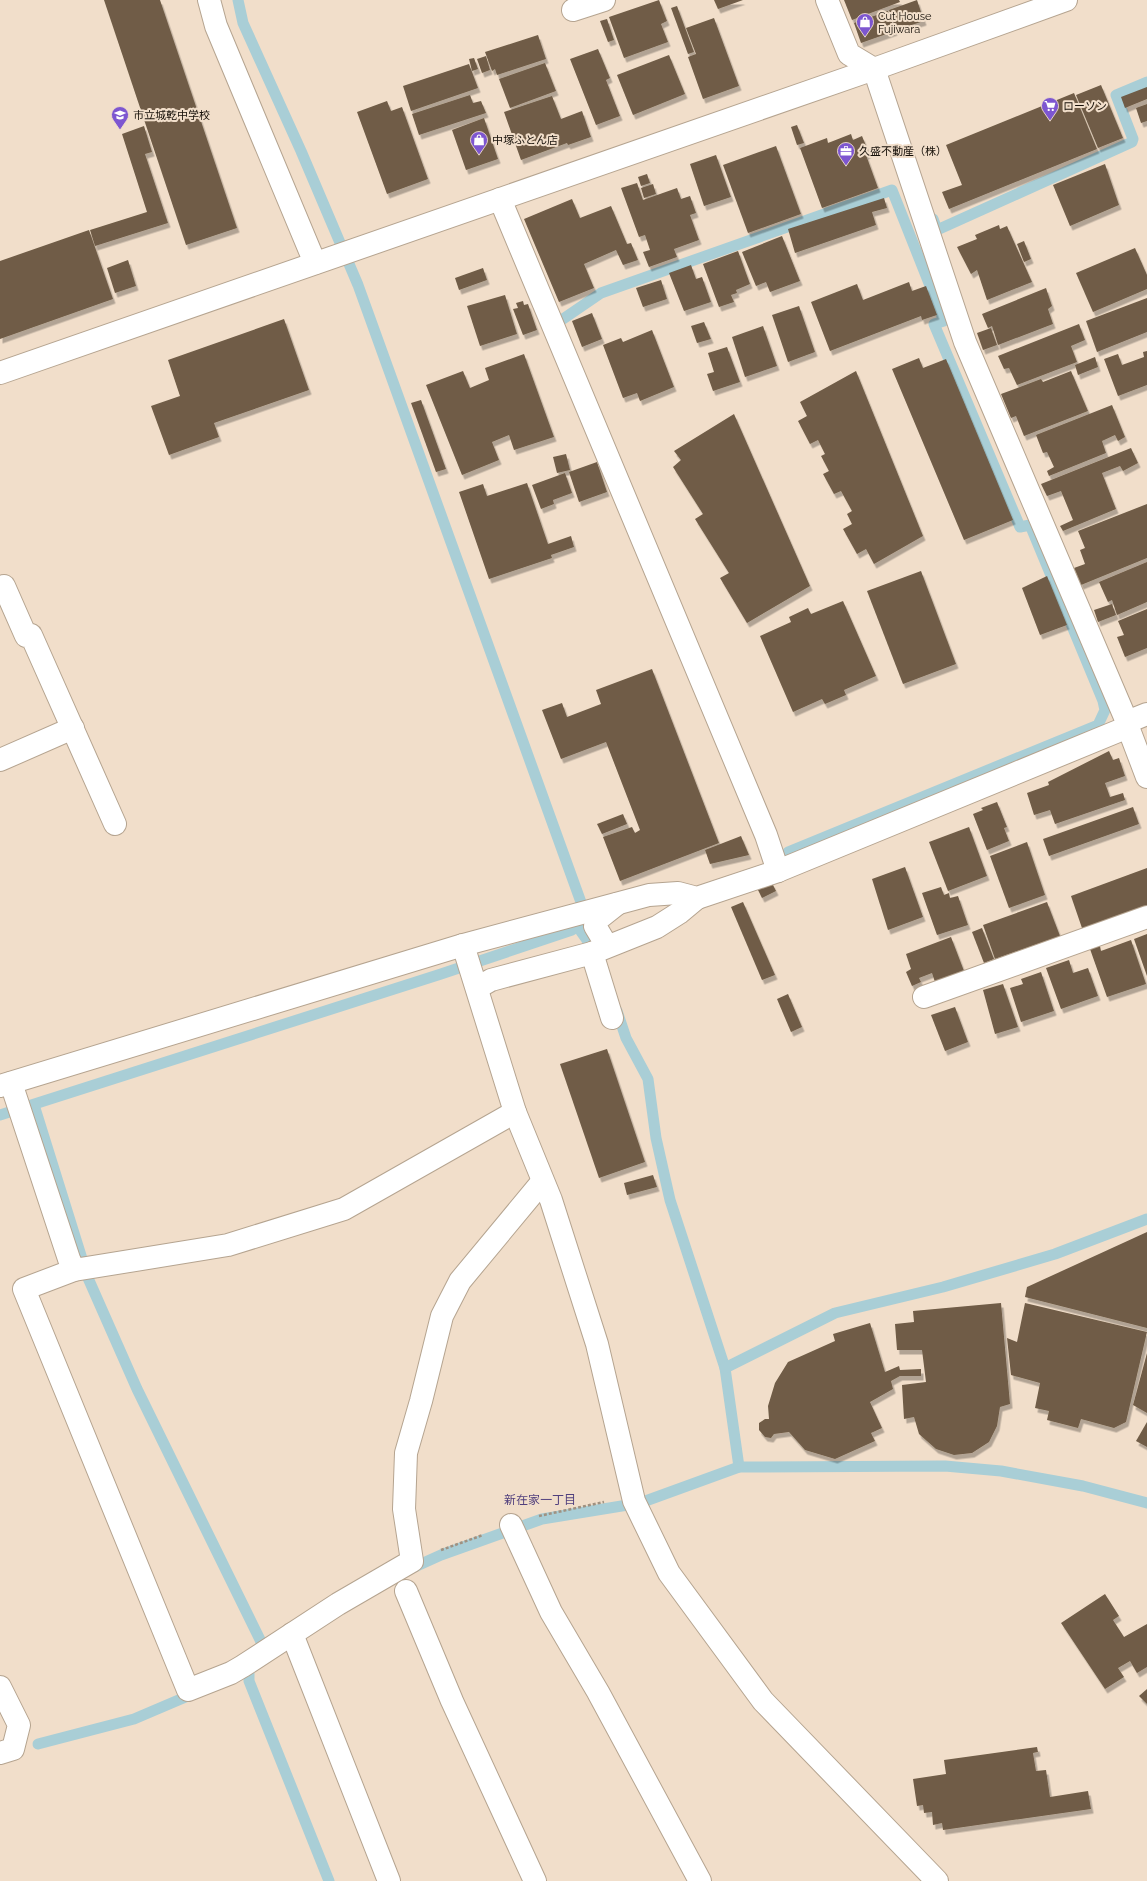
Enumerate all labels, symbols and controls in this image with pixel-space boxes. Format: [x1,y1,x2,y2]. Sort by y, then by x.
place label: Cut House Fujiwara [878,10,932,36]
shop icon: Cut House Fujiwara [855,12,875,37]
supermarket icon: ローソン [1040,96,1060,121]
place label: ローソン [1063,100,1107,113]
school or university icon: 市立城乾中学校 [110,105,130,130]
place label: 市立城乾中学校 [133,109,210,122]
shop icon: 中塚ふとん店 [469,130,489,155]
place label: 中塚ふとん店 [492,134,558,147]
office icon: 久盛不動産（株） [836,141,856,166]
place label: 久盛不動産（株） [859,145,947,158]
district label: 新在家一丁目 [504,1493,576,1507]

